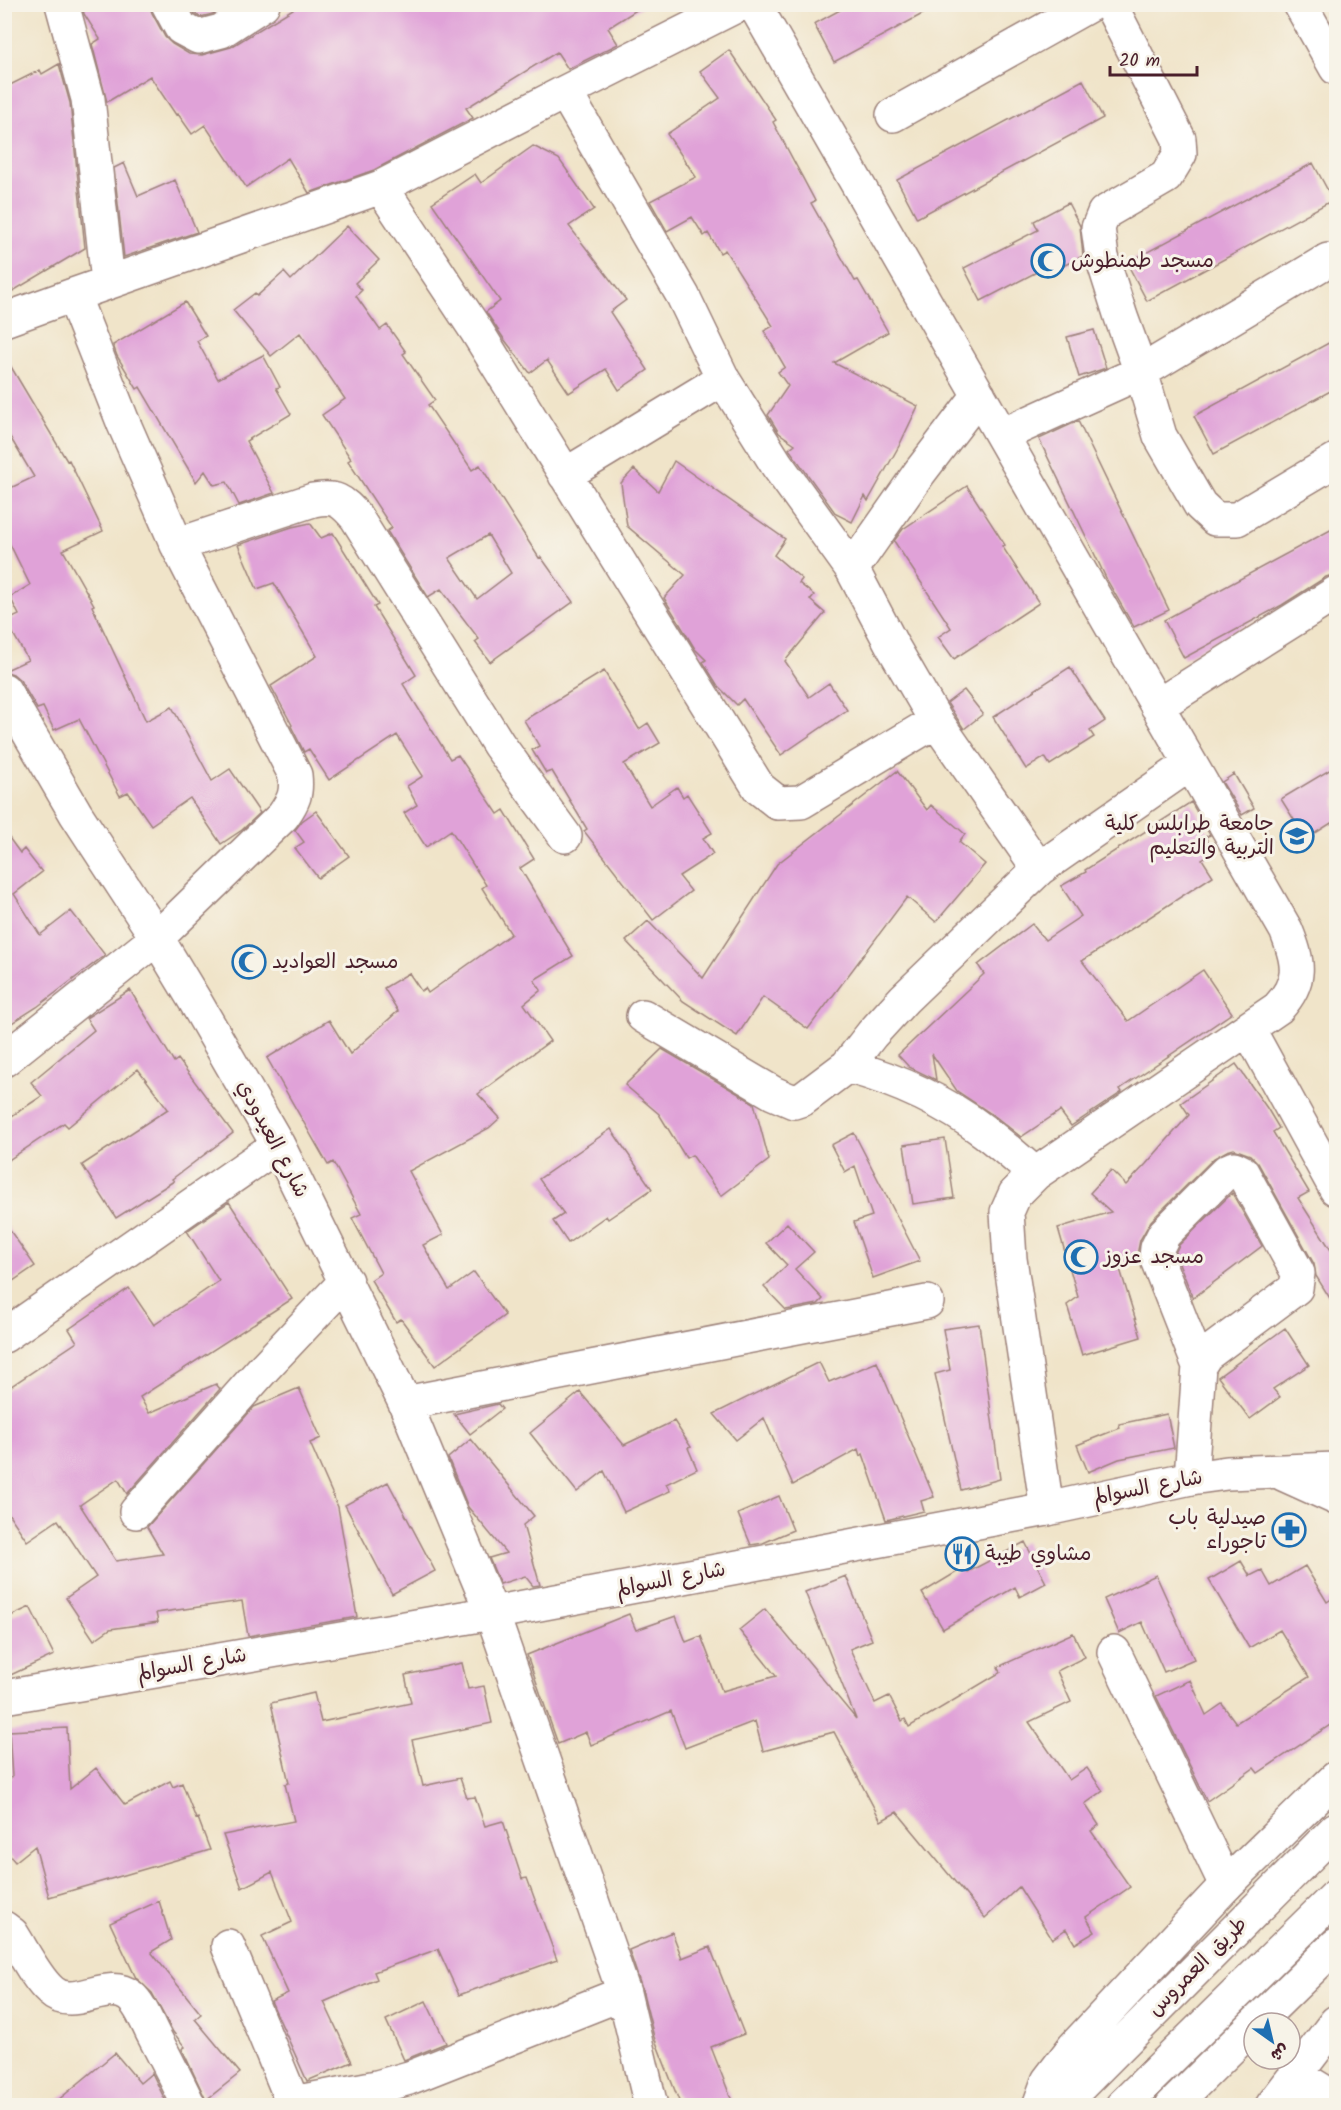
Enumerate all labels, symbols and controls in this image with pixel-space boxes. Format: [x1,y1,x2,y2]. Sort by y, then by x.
scale bar [1110,39,1197,77]
text: 20 m [1119,47,1160,76]
mosque icon: مسجد طمنطوش [1030,243,1066,279]
place label: مسجد طمنطوش [1071,245,1214,278]
place label: جامعة طرابلس كلية التربية والتعليم [1105,808,1274,865]
school or university icon: جامعة طرابلس كلية التربية والتعليم [1279,818,1315,854]
mosque icon: مسجد العواديد [231,944,267,980]
place label: مسجد العواديد [272,946,399,979]
street label: شارع العيدودي [227,1074,317,1204]
mosque icon: مسجد عزوز [1063,1239,1099,1275]
place label: مسجد عزوز [1102,1241,1204,1274]
street label: شارع السوالم [1090,1461,1206,1515]
place label: صيدلية باب تاجوراء [1168,1502,1267,1559]
pharmacy icon: صيدلية باب تاجوراء [1271,1512,1307,1548]
restaurant icon: مشاوي طيبة [944,1536,980,1572]
place label: مشاوي طيبة [985,1538,1092,1571]
street label: شارع السوالم [613,1553,729,1607]
street label: شارع السوالم [135,1639,249,1691]
street label: طريق العمروس [1140,1909,1256,2025]
north arrow [1242,2011,1302,2071]
text: ش [1265,2037,1294,2067]

